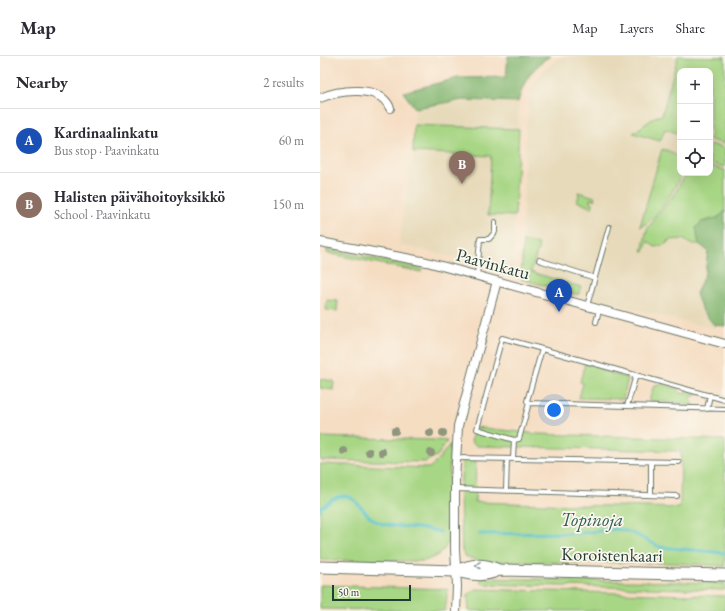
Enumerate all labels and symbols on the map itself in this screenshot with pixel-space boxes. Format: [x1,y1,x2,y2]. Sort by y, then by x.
pin: B [449,151,475,184]
street label: Paavinkatu [454,243,533,285]
pin: A [546,279,572,312]
your location [544,400,564,420]
water label: Topinoja [561,507,623,532]
street label: Koroistenkaari [561,542,664,567]
one-way arrow [475,561,481,569]
scale bar [332,583,411,602]

